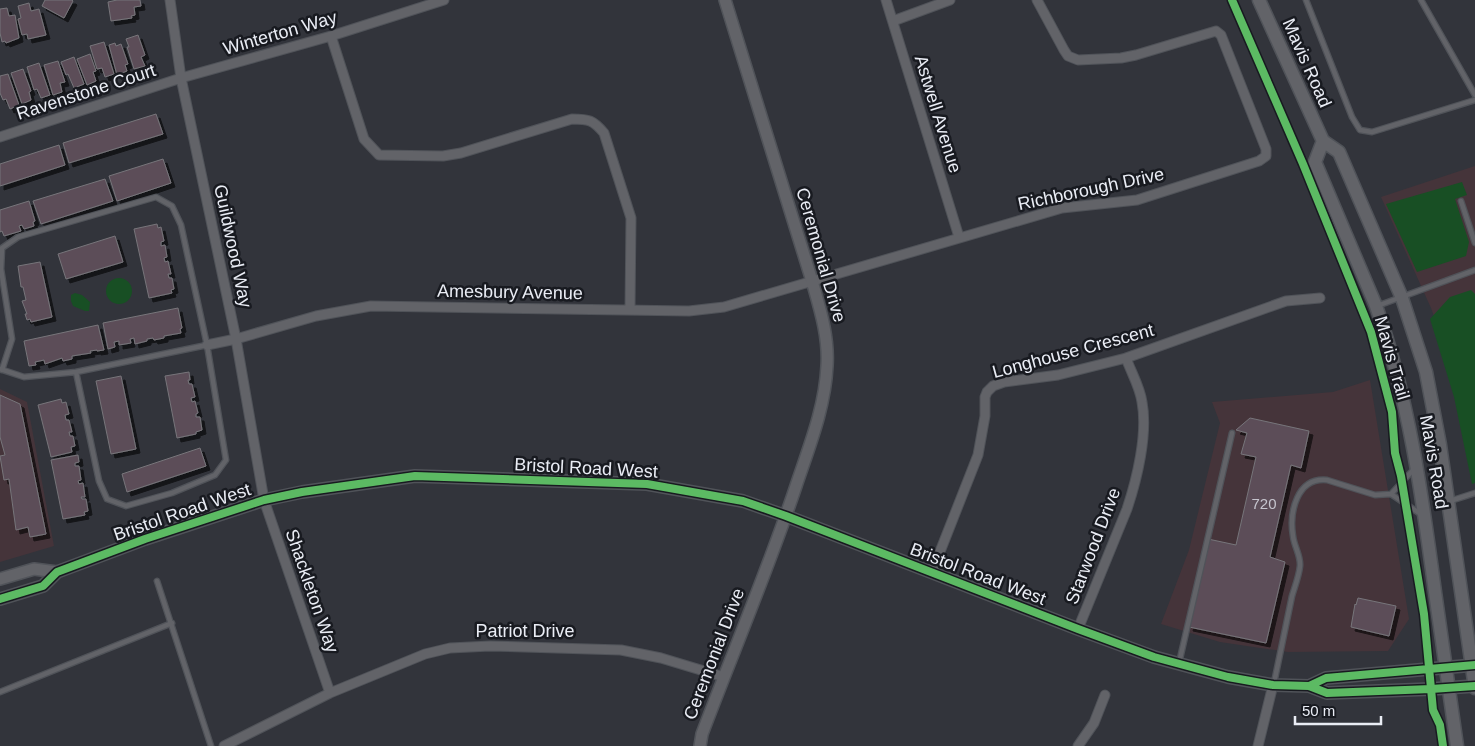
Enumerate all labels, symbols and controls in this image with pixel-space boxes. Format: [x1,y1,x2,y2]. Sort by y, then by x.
street label: Winterton Way [221,7,339,59]
street label: Mavis Road [1279,16,1335,110]
street label: Astwell Avenue [911,53,965,175]
street label: Ravenstone Court [14,60,158,124]
street label: Richborough Drive [1016,164,1166,214]
street label: Guildwood Way [210,183,256,309]
street label: Ceremonial Drive [792,185,850,325]
street label: Amesbury Avenue [437,281,583,303]
street label: Mavis Trail [1371,314,1413,402]
street label: Longhouse Crescent [990,320,1156,382]
street label: Mavis Road [1416,413,1452,511]
street label: Bristol Road West [514,454,658,482]
street label: Bristol Road West [111,479,253,545]
street label: Starwood Drive [1062,485,1124,607]
house number: 720 [1251,495,1277,512]
street label: Shackleton Way [281,527,343,655]
street label: Bristol Road West [907,539,1049,609]
street label: Ceremonial Drive [680,586,748,722]
street label: Patriot Drive [475,621,575,641]
scale bar [1295,694,1381,726]
text: 50 m [1302,702,1335,719]

